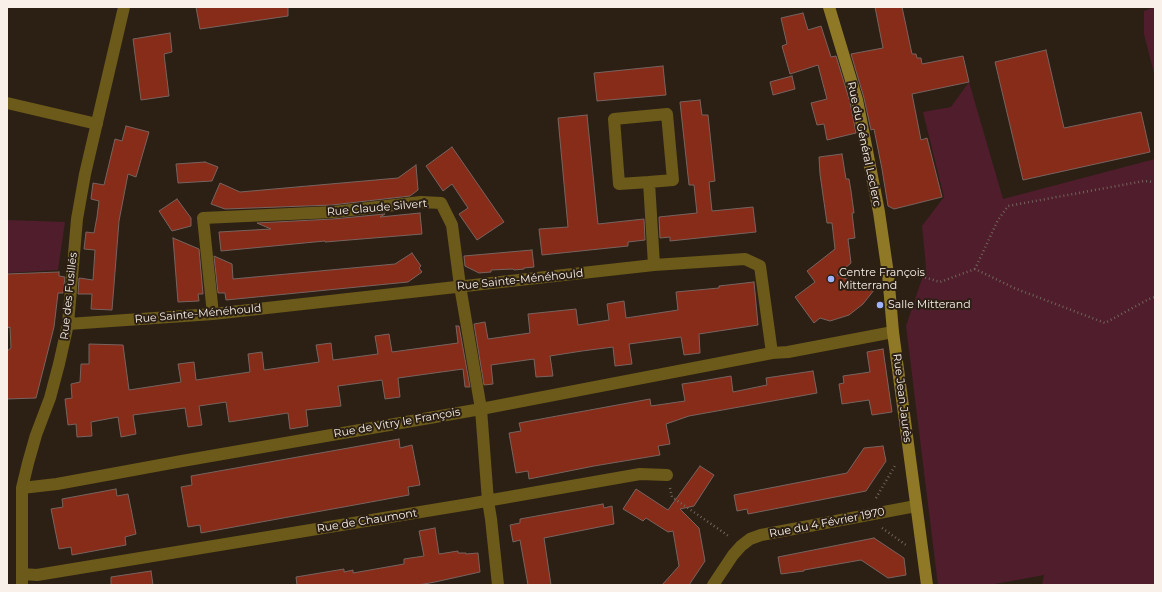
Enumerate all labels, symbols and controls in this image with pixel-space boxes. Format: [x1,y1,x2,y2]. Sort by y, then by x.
street label: Rue du Général Leclerc [844,80,884,208]
street label: Rue Claude Silvert [326,197,428,219]
street label: Rue des Fusillés [58,252,80,340]
place label: Centre François Mitterrand [839,266,925,292]
street label: Rue Sainte-Ménéhould [456,267,584,293]
marker: Centre François Mitterrand [826,274,836,284]
place label: Salle Mitterand [888,298,971,312]
marker: Salle Mitterand [875,300,885,310]
street label: Rue Sainte-Ménéhould [134,302,262,326]
street label: Rue Jean Jaurès [890,353,914,443]
street label: Rue de Vitry le François [333,405,461,441]
street label: Rue du 4 Février 1970 [768,505,886,541]
street label: Rue de Chaumont [316,507,418,535]

